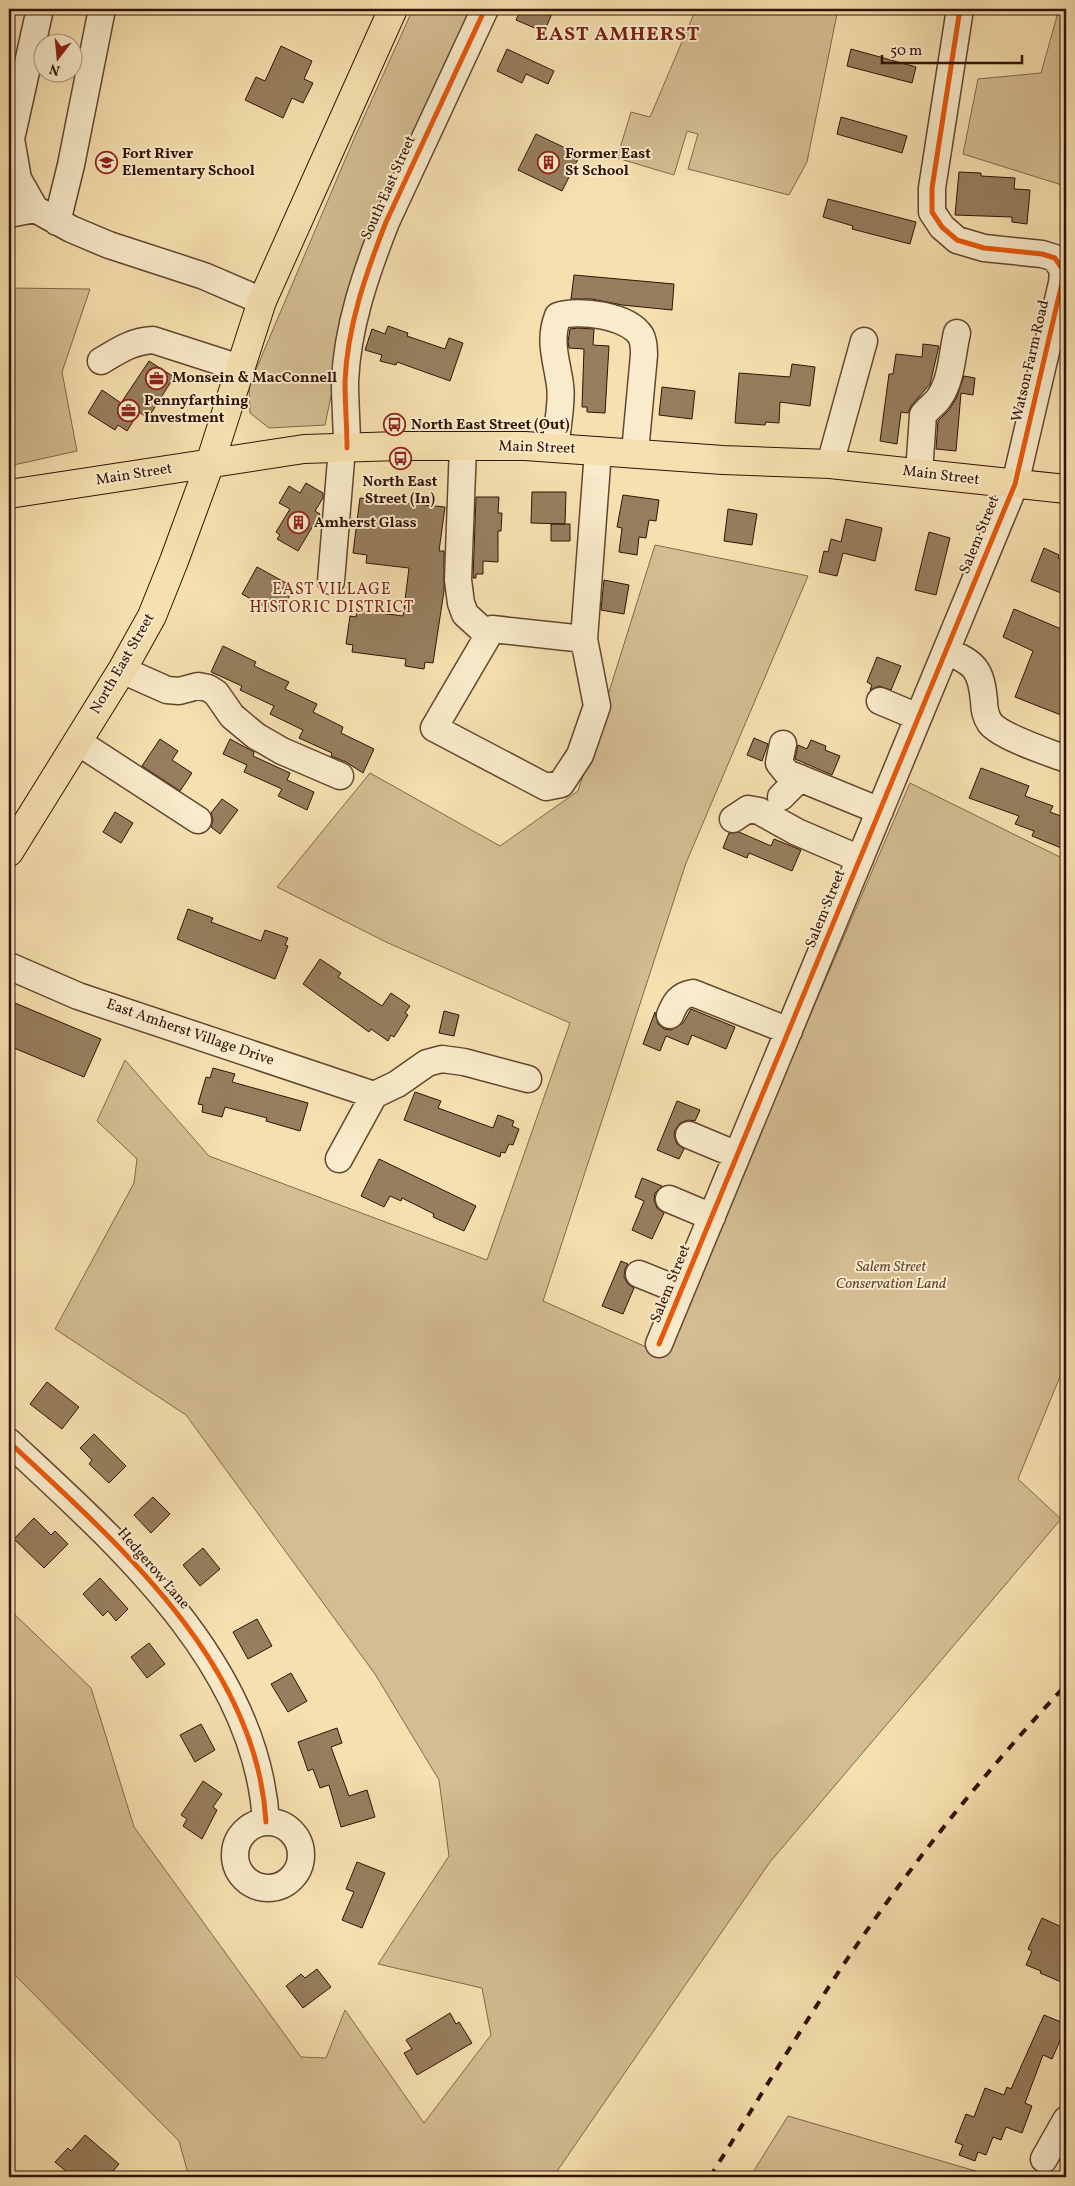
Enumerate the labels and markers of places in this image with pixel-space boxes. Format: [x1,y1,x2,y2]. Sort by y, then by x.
place label: Fort River Elementary School [122,144,255,182]
place label: Former East St School [565,144,651,182]
school or university icon: Fort River Elementary School [94,151,118,175]
building icon: Former East St School [537,151,561,175]
office icon: Monsein & MacConnell [144,366,168,390]
place label: Monsein & MacConnell [172,368,337,389]
place label: Pennyfarthing Investment [144,391,249,429]
office icon: Pennyfarthing Investment [116,398,140,422]
bus stop icon: North East Street (Out) [383,413,407,437]
place label: North East Street (Out) [411,415,570,436]
bus stop icon: North East Street (In) [388,447,412,471]
place label: North East Street (In) [363,472,438,510]
building icon: Amherst Glass [286,511,310,535]
place label: Amherst Glass [314,513,417,534]

